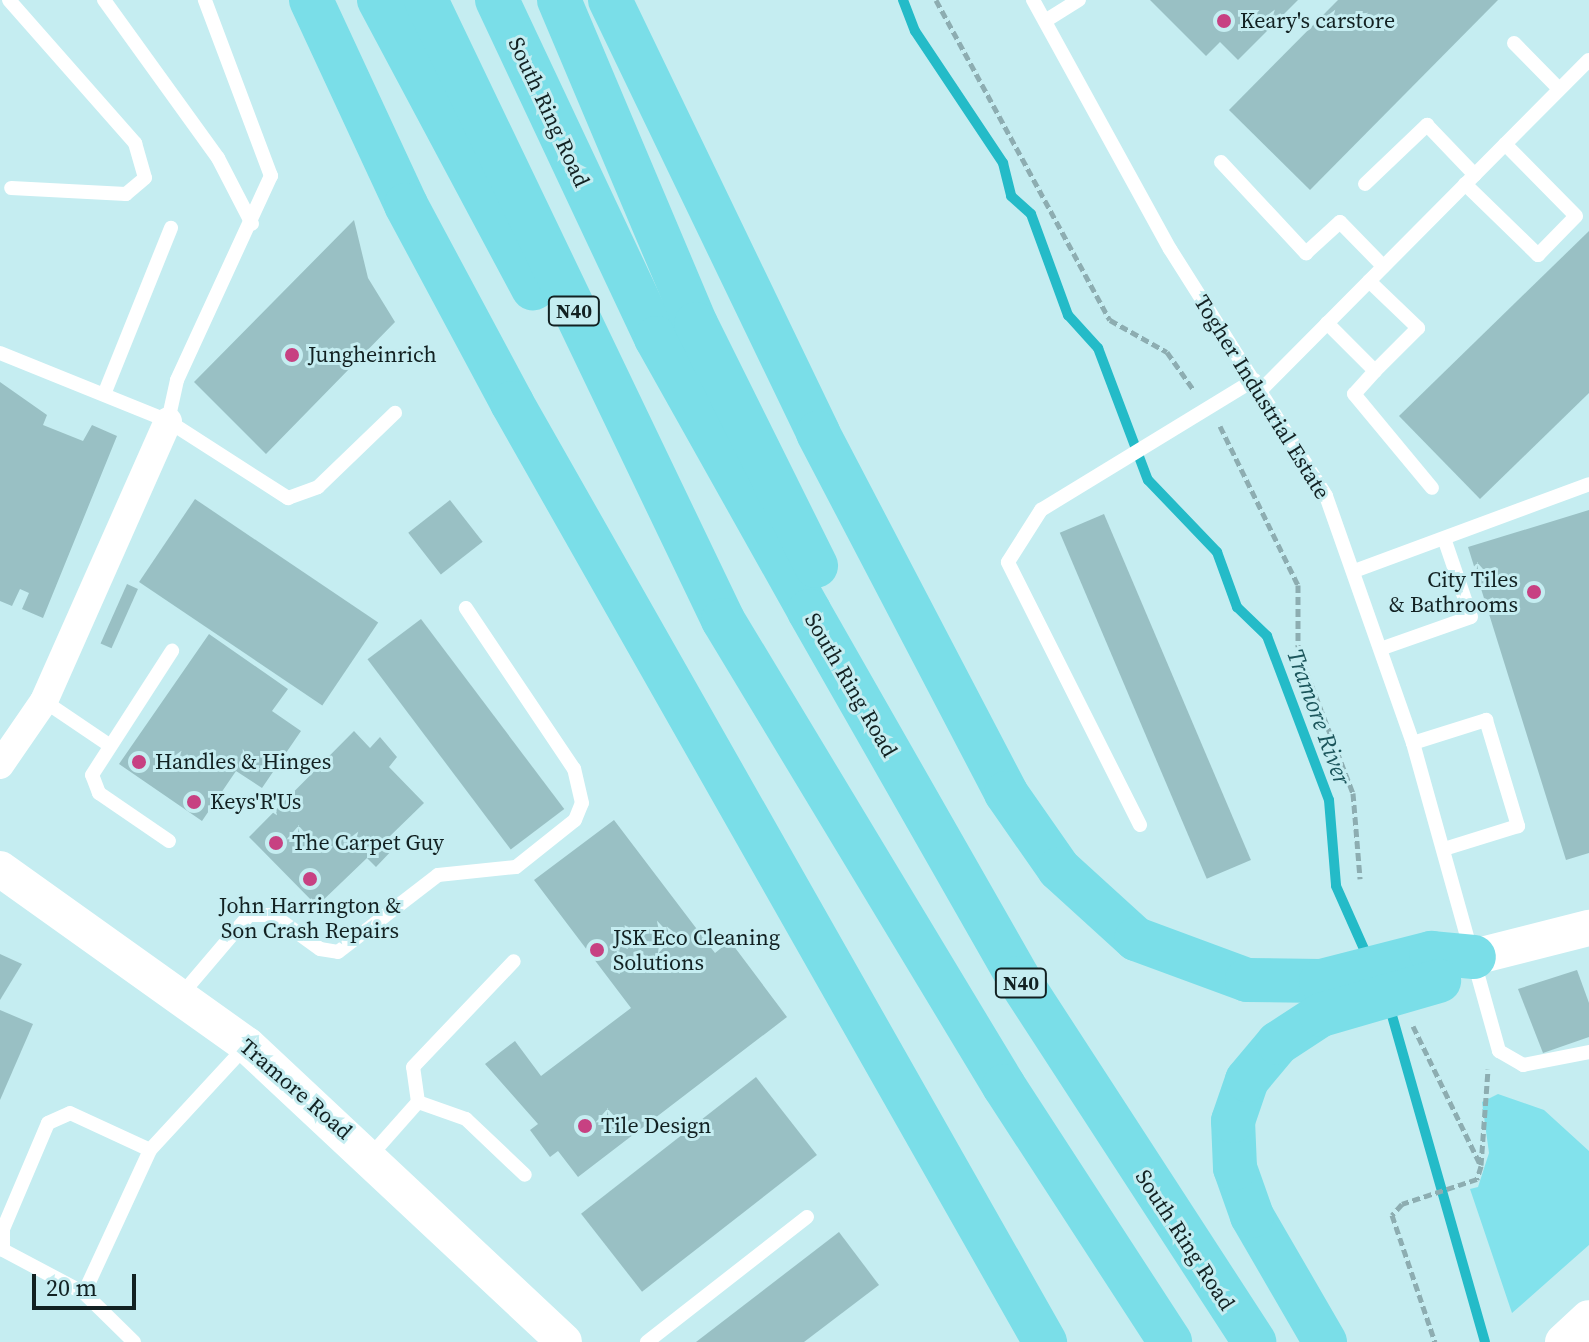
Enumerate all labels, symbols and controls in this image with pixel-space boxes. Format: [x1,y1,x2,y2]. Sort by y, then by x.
place label: Keary's carstore [1240,8,1395,34]
marker: Keary's carstore [1215,12,1233,30]
street label: South Ring Road [503,33,595,191]
street label: Togher Industrial Estate [1188,290,1336,504]
road number: N40 [546,295,602,327]
place label: Jungheinrich [308,342,437,368]
marker: Jungheinrich [283,346,301,364]
place label: City Tiles & Bathrooms [1389,566,1518,618]
marker: City Tiles & Bathrooms [1525,583,1543,601]
street label: South Ring Road [799,608,903,762]
water label: Tramore River [1281,645,1357,789]
place label: Handles & Hinges [155,749,331,775]
marker: Handles & Hinges [130,753,148,771]
place label: Keys'R'Us [210,789,301,815]
marker: Keys'R'Us [185,793,203,811]
place label: The Carpet Guy [292,830,444,856]
marker: The Carpet Guy [267,834,285,852]
marker: John Harrington & Son Crash Repairs [301,870,319,888]
place label: John Harrington & Son Crash Repairs [219,892,401,944]
place label: JSK Eco Cleaning Solutions [613,924,780,976]
marker: JSK Eco Cleaning Solutions [588,941,606,959]
road number: N40 [993,967,1049,999]
street label: Tramore Road [235,1033,357,1145]
place label: Tile Design [601,1113,711,1139]
marker: Tile Design [576,1117,594,1135]
street label: South Ring Road [1130,1165,1240,1315]
scale bar [36,1258,140,1308]
text: 20 m [46,1271,97,1304]

